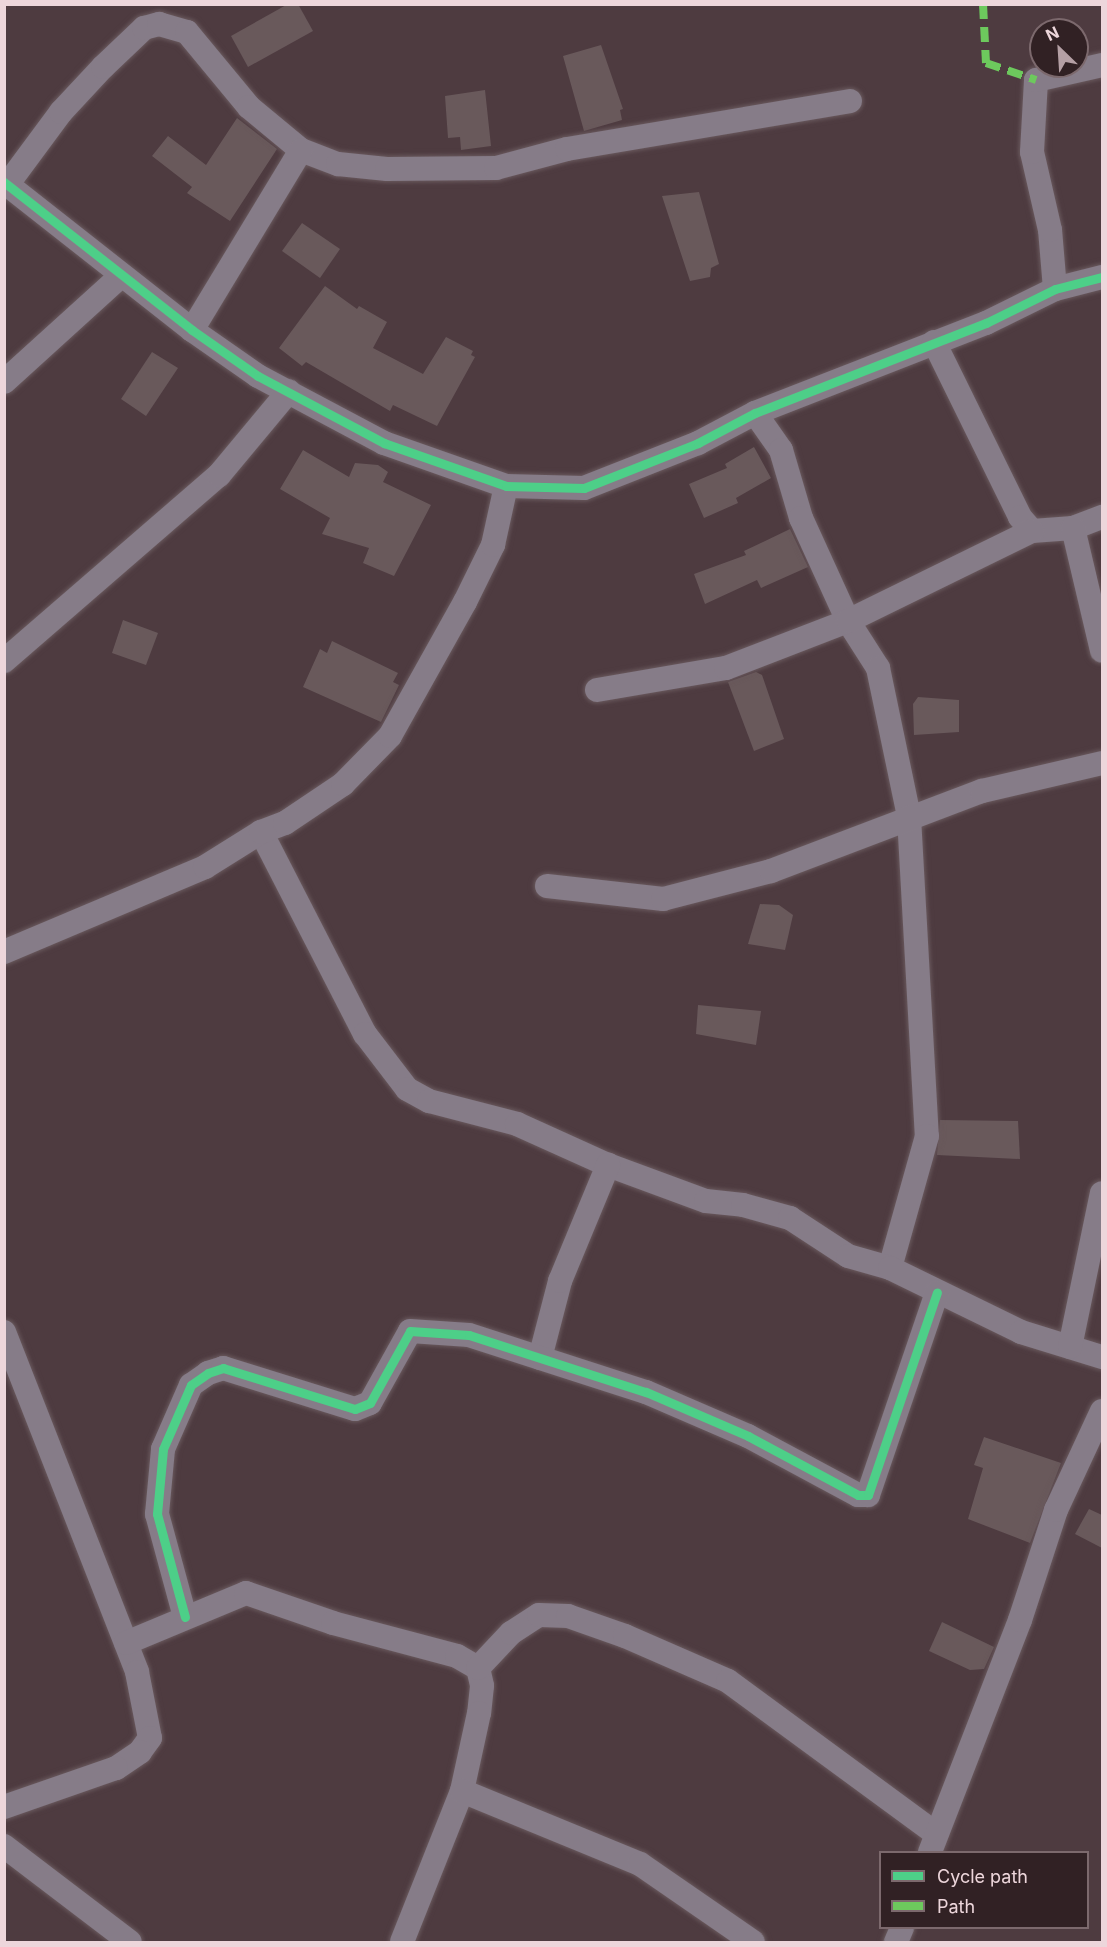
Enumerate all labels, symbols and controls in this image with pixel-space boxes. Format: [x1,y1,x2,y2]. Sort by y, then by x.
north arrow [1029,18,1089,78]
text: N [1042,22,1062,45]
legend [879,1851,1089,1929]
text: Cycle path [937,1866,1028,1887]
text: Path [937,1896,975,1917]

